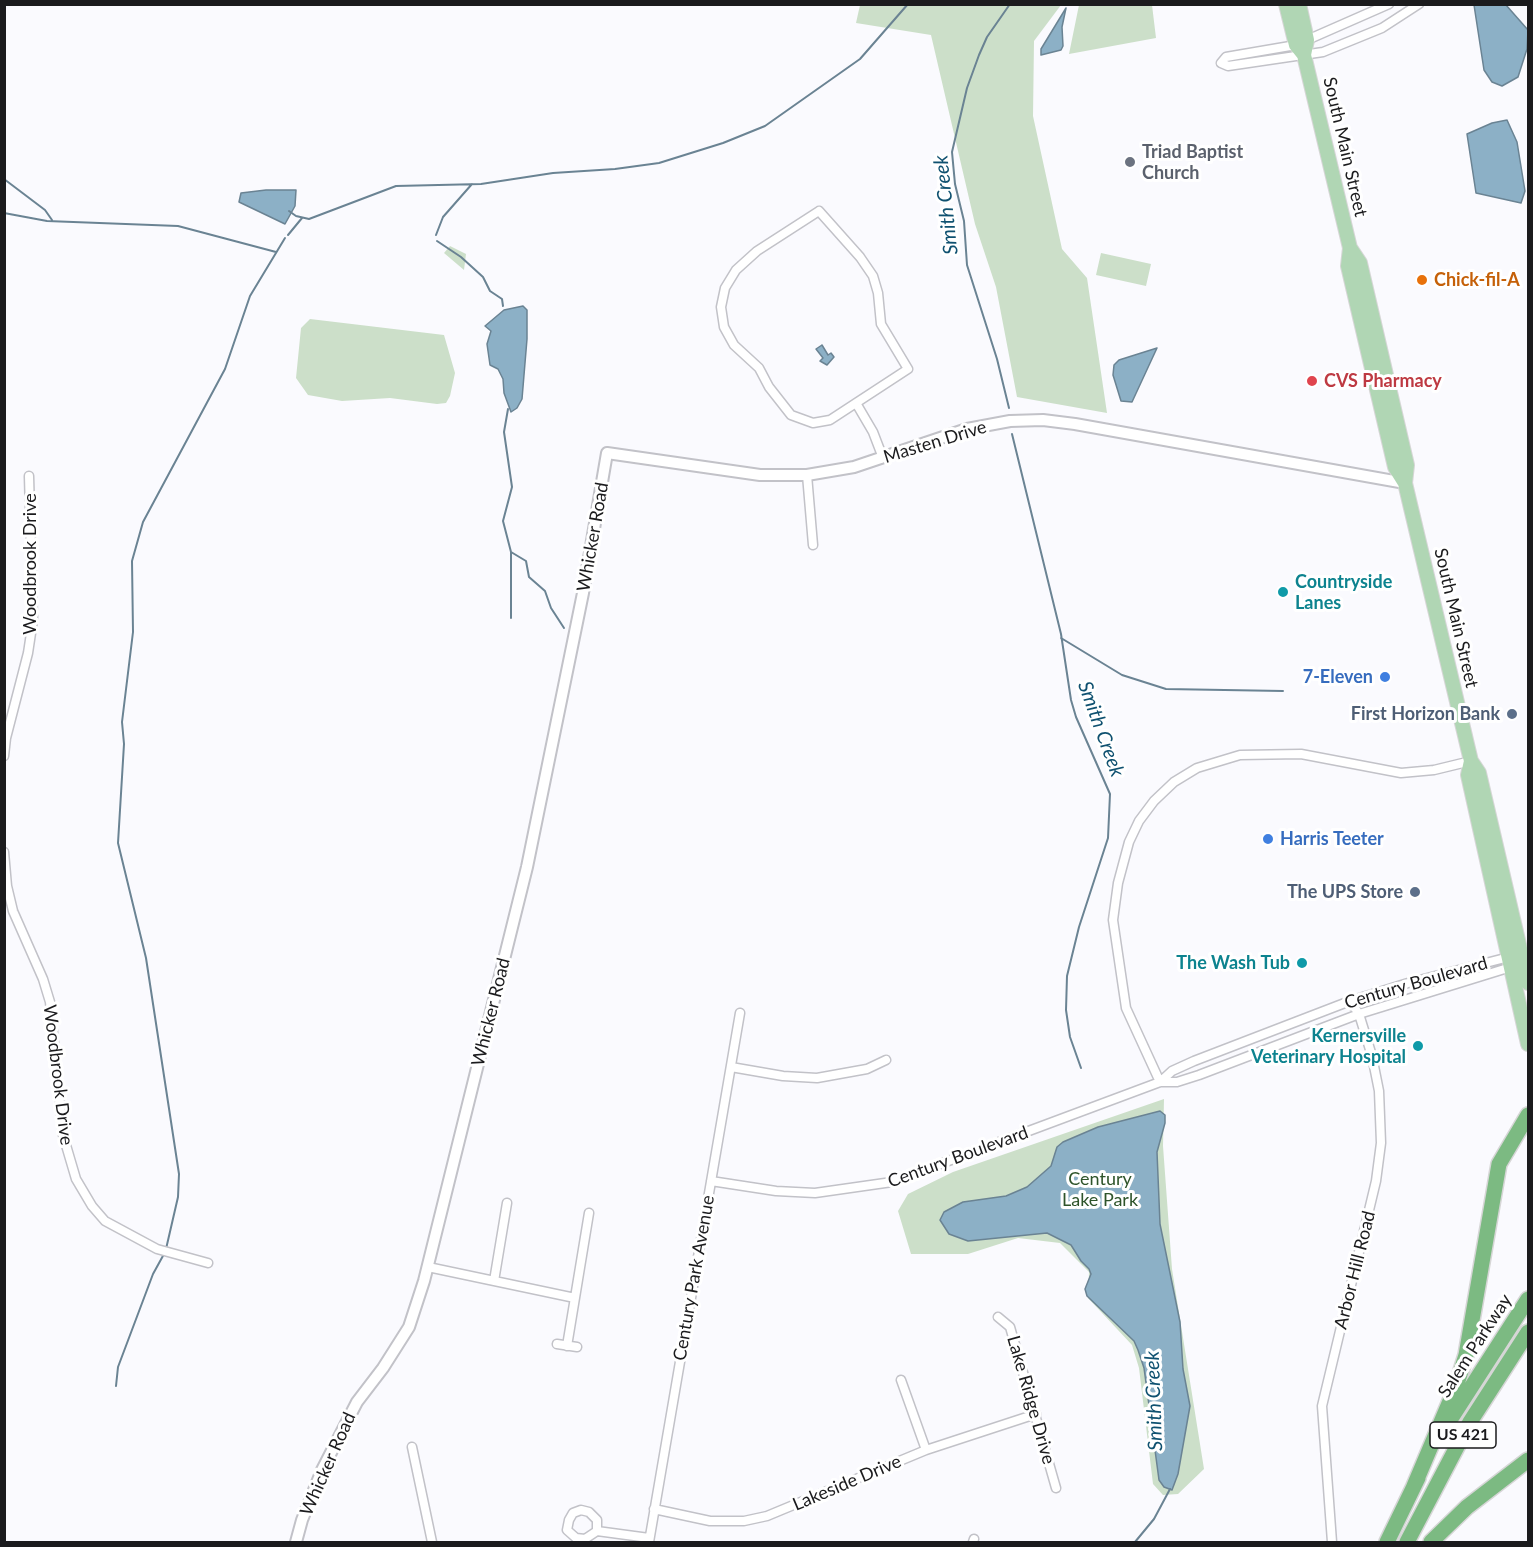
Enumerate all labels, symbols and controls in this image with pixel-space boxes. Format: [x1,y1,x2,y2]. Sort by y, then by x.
street label: South Main Street [1318,75,1372,219]
place label: Triad Baptist Church [1142,141,1243,184]
water label: Smith Creek [929,154,963,256]
marker: Triad Baptist Church [1123,155,1137,169]
place label: Chick-fil-A [1434,269,1520,291]
marker: Chick-fil-A [1415,273,1429,287]
place label: CVS Pharmacy [1324,370,1442,392]
marker: CVS Pharmacy [1305,374,1319,388]
street label: Masten Drive [881,416,989,468]
street label: Whicker Road [573,481,613,593]
street label: Woodbrook Drive [19,493,41,635]
street label: South Main Street [1429,546,1483,690]
place label: Countryside Lanes [1295,571,1392,614]
marker: Countryside Lanes [1276,585,1290,599]
place label: 7-Eleven [1303,666,1373,688]
marker: 7-Eleven [1378,670,1392,684]
water label: Smith Creek [1073,678,1129,780]
place label: First Horizon Bank [1351,703,1500,725]
marker: First Horizon Bank [1505,707,1519,721]
place label: Harris Teeter [1280,828,1384,850]
marker: Harris Teeter [1261,832,1275,846]
place label: The UPS Store [1287,881,1403,903]
marker: The UPS Store [1408,885,1422,899]
place label: The Wash Tub [1176,952,1290,974]
street label: Century Boulevard [1342,952,1490,1014]
street label: Whicker Road [467,956,515,1068]
marker: The Wash Tub [1295,956,1309,970]
street label: Woodbrook Drive [39,1003,77,1147]
place label: Kernersville Veterinary Hospital [1251,1025,1406,1068]
marker: Kernersville Veterinary Hospital [1411,1039,1425,1053]
street label: Century Boulevard [885,1122,1031,1192]
park label: Century Lake Park [1062,1168,1138,1210]
street label: Century Park Avenue [669,1194,719,1362]
street label: Arbor Hill Road [1330,1209,1380,1331]
street label: Salem Parkway [1434,1290,1516,1402]
street label: Lake Ridge Drive [1002,1333,1060,1467]
water label: Smith Creek [1140,1351,1168,1451]
street label: Whicker Road [296,1409,360,1519]
road number: US 421 [1430,1422,1496,1448]
street label: Lakeside Drive [790,1450,904,1516]

